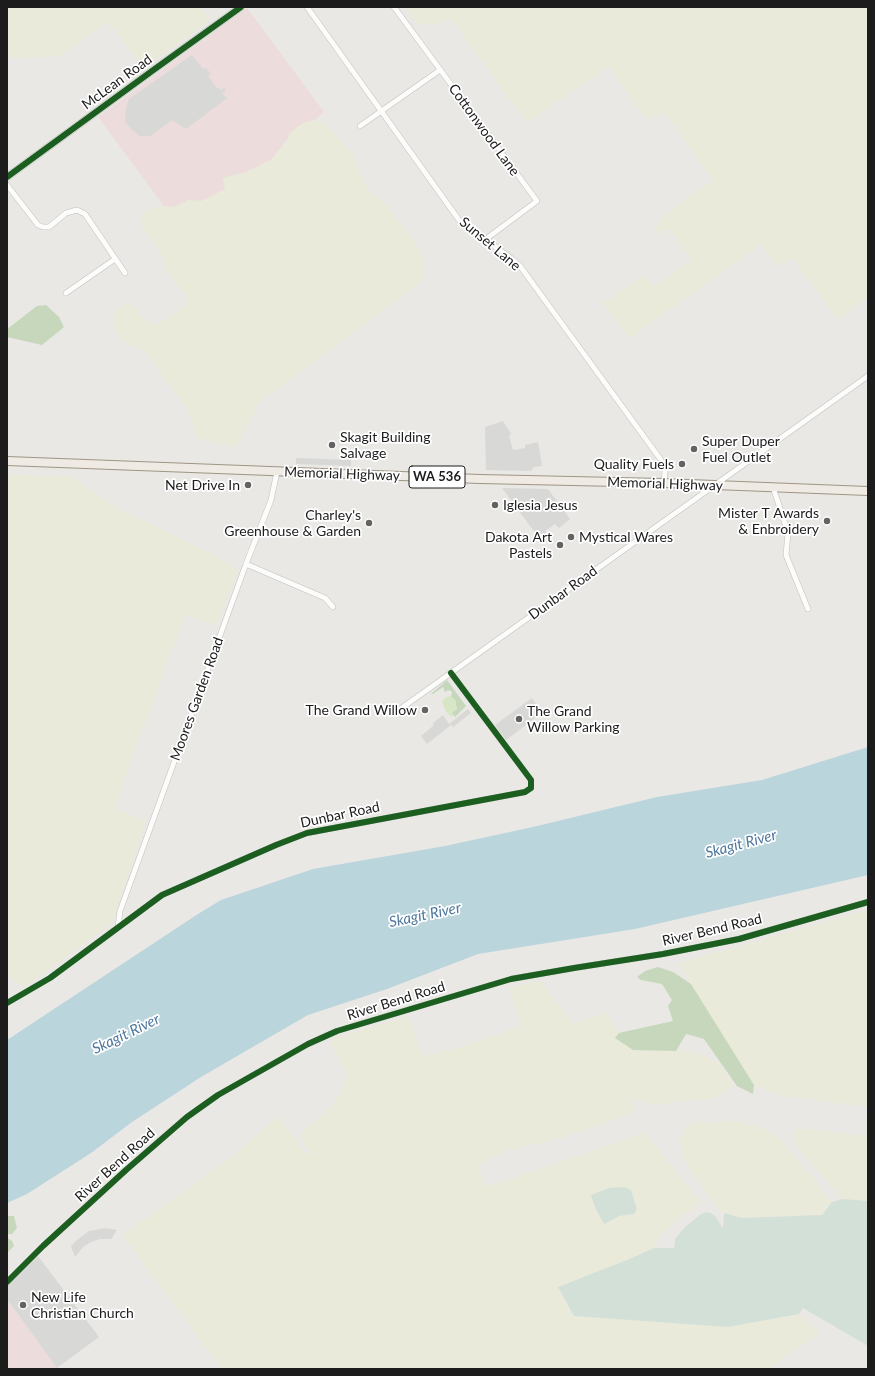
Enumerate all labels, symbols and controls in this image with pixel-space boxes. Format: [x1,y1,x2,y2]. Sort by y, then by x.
street label: McLean Road [79,51,155,113]
street label: Cottonwood Lane [445,81,523,179]
street label: Sunset Lane [456,214,524,274]
place label: Skagit Building Salvage [340,429,430,462]
place label: Super Duper Fuel Outlet [702,433,780,466]
marker: Skagit Building Salvage [327,440,337,450]
marker: Super Duper Fuel Outlet [689,444,699,454]
place label: Quality Fuels [594,456,674,472]
marker: Quality Fuels [677,459,687,469]
street label: Memorial Highway [284,464,400,484]
road number: WA 536 [409,466,465,488]
street label: Memorial Highway [607,474,723,494]
place label: Net Drive In [165,477,240,493]
marker: Net Drive In [243,480,253,490]
place label: Iglesia Jesus [503,497,578,513]
marker: Iglesia Jesus [490,500,500,510]
place label: Mister T Awards & Enbroidery [718,505,819,538]
place label: Charley's Greenhouse & Garden [224,507,361,540]
marker: Mister T Awards & Enbroidery [822,516,832,526]
marker: Charley's Greenhouse & Garden [364,518,374,528]
place label: Dakota Art Pastels [485,529,552,562]
place label: Mystical Wares [579,529,673,545]
marker: Mystical Wares [566,532,576,542]
marker: Dakota Art Pastels [555,540,565,550]
street label: Dunbar Road [525,562,601,624]
street label: Moores Garden Road [167,635,227,763]
place label: The Grand Willow [306,702,417,718]
place label: The Grand Willow Parking [527,703,620,736]
marker: The Grand Willow [420,705,430,715]
marker: The Grand Willow Parking [514,714,524,724]
street label: Dunbar Road [299,798,381,832]
water label: Skagit River [703,826,779,862]
water label: Skagit River [387,899,463,931]
street label: River Bend Road [661,910,763,950]
street label: River Bend Road [345,978,447,1024]
water label: Skagit River [89,1010,163,1058]
street label: River Bend Road [72,1125,158,1205]
place label: New Life Christian Church [31,1289,134,1322]
marker: New Life Christian Church [18,1300,28,1310]

